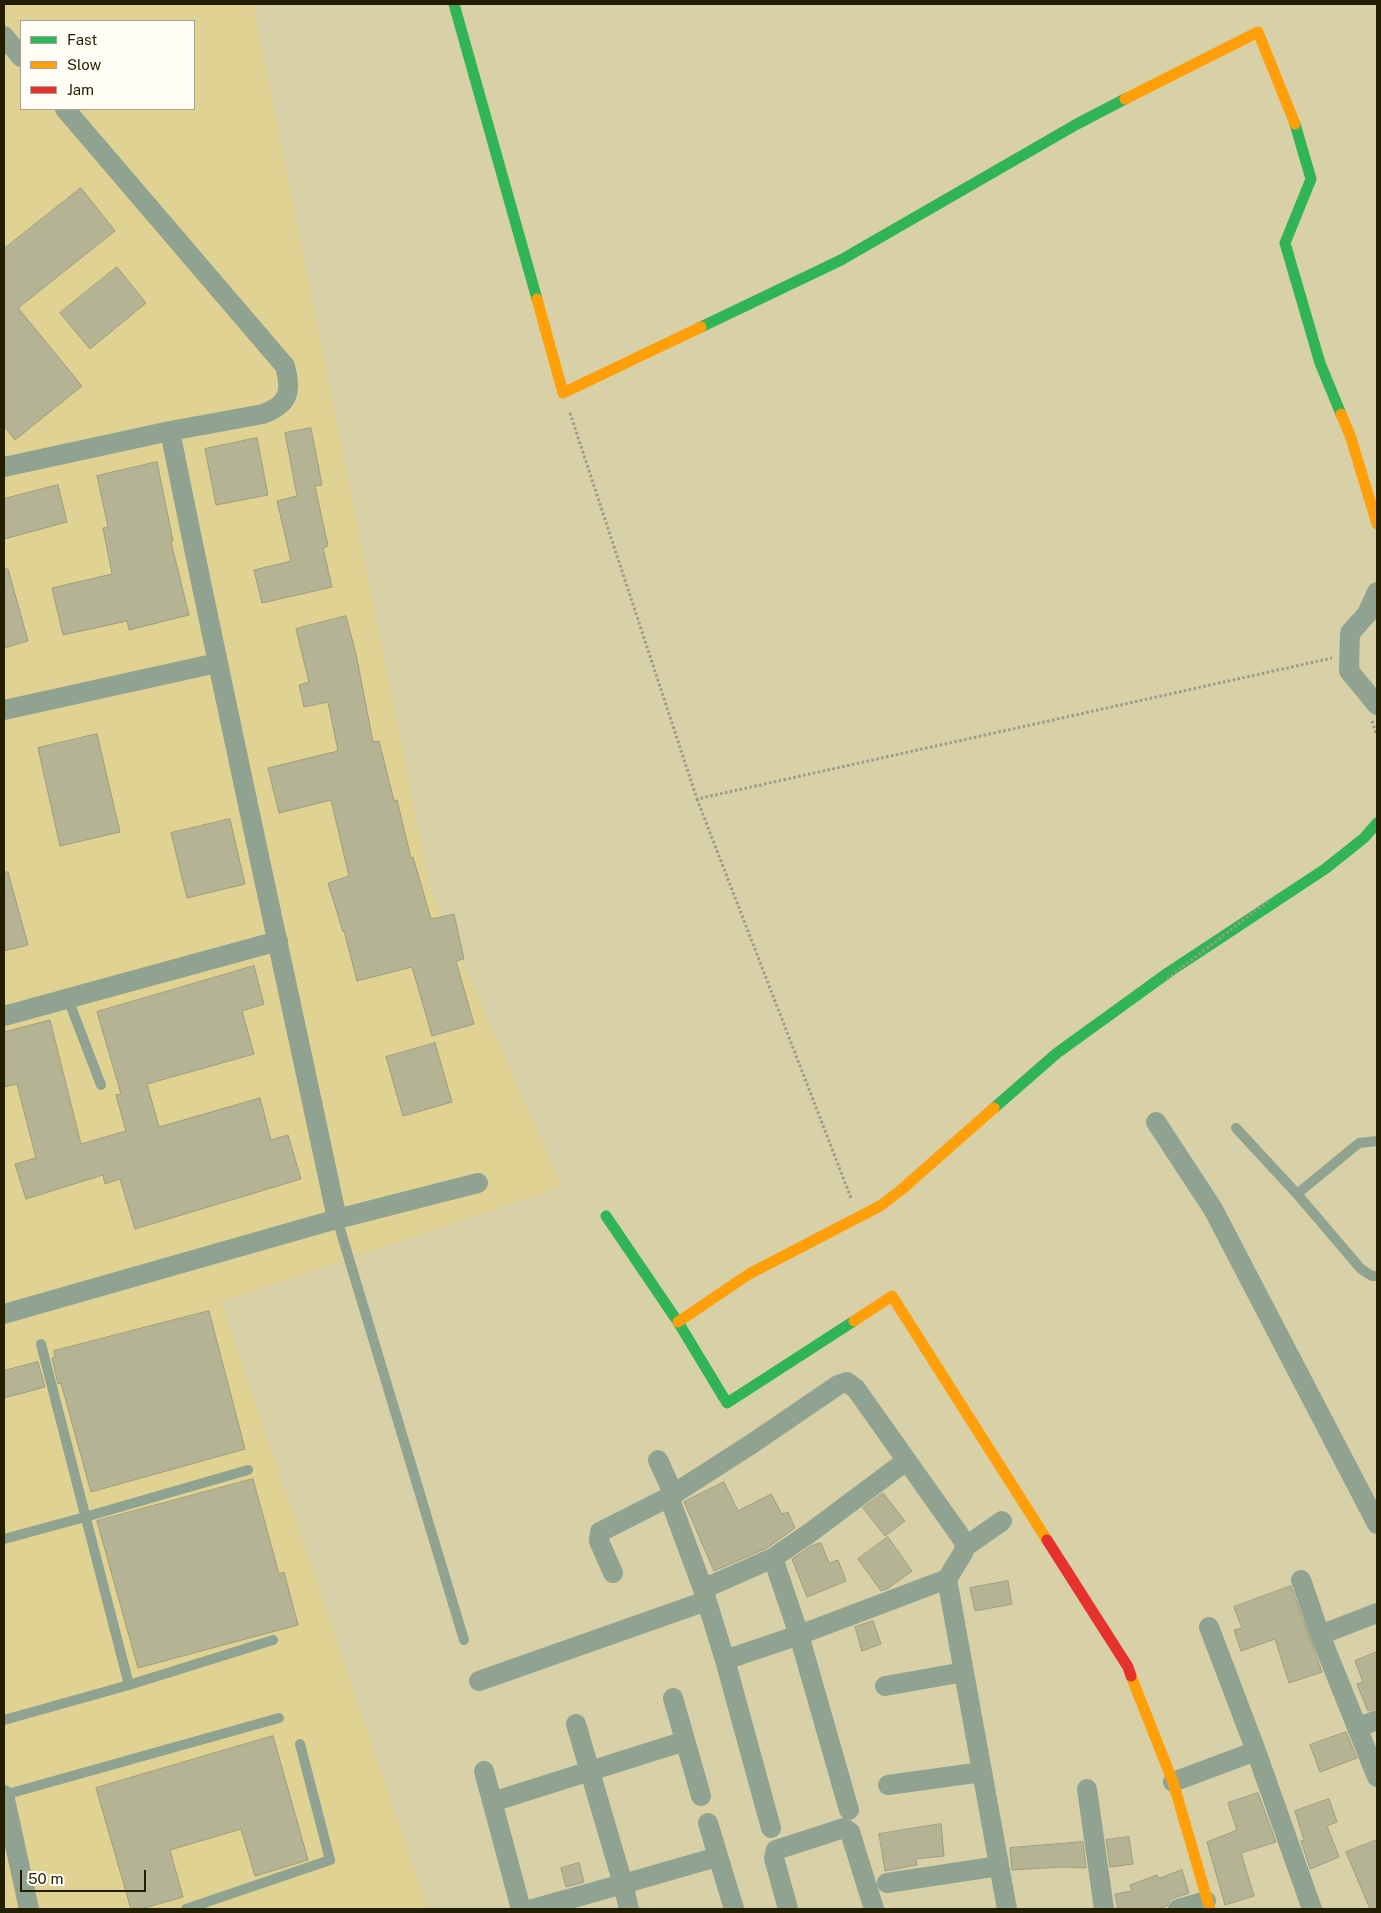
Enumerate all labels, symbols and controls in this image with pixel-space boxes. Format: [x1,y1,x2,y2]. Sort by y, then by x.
legend [20,20,195,110]
text: Fast [67,31,97,48]
text: Slow [67,56,101,73]
text: Jam [67,81,94,98]
scale bar [22,1860,149,1892]
text: 50 m [28,1870,63,1887]

